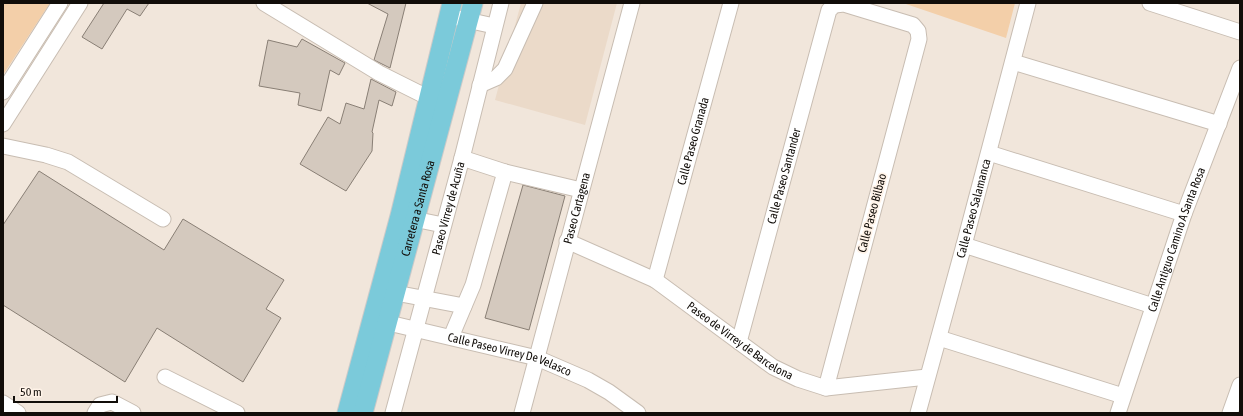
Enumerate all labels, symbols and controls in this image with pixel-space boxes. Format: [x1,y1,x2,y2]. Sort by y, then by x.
street label: Calle Paseo Granada [674,96,712,187]
street label: Calle Paseo Santander [764,126,804,225]
street label: Calle Paseo Salamanca [954,157,993,260]
street label: Carretera a Santa Rosa [398,159,438,258]
street label: Paseo Virrey de Acuña [429,160,468,257]
street label: Calle Antiguo Camino A Santa Rosa [1145,165,1208,314]
street label: Paseo Cartagena [561,171,593,246]
street label: Calle Paseo Bilbao [855,172,889,254]
street label: Paseo de Virrey de Barcelona [684,299,795,383]
street label: Calle Paseo Virrey De Velasco [446,330,574,379]
scale bar [14,378,117,404]
text: 50 m [20,385,42,399]

